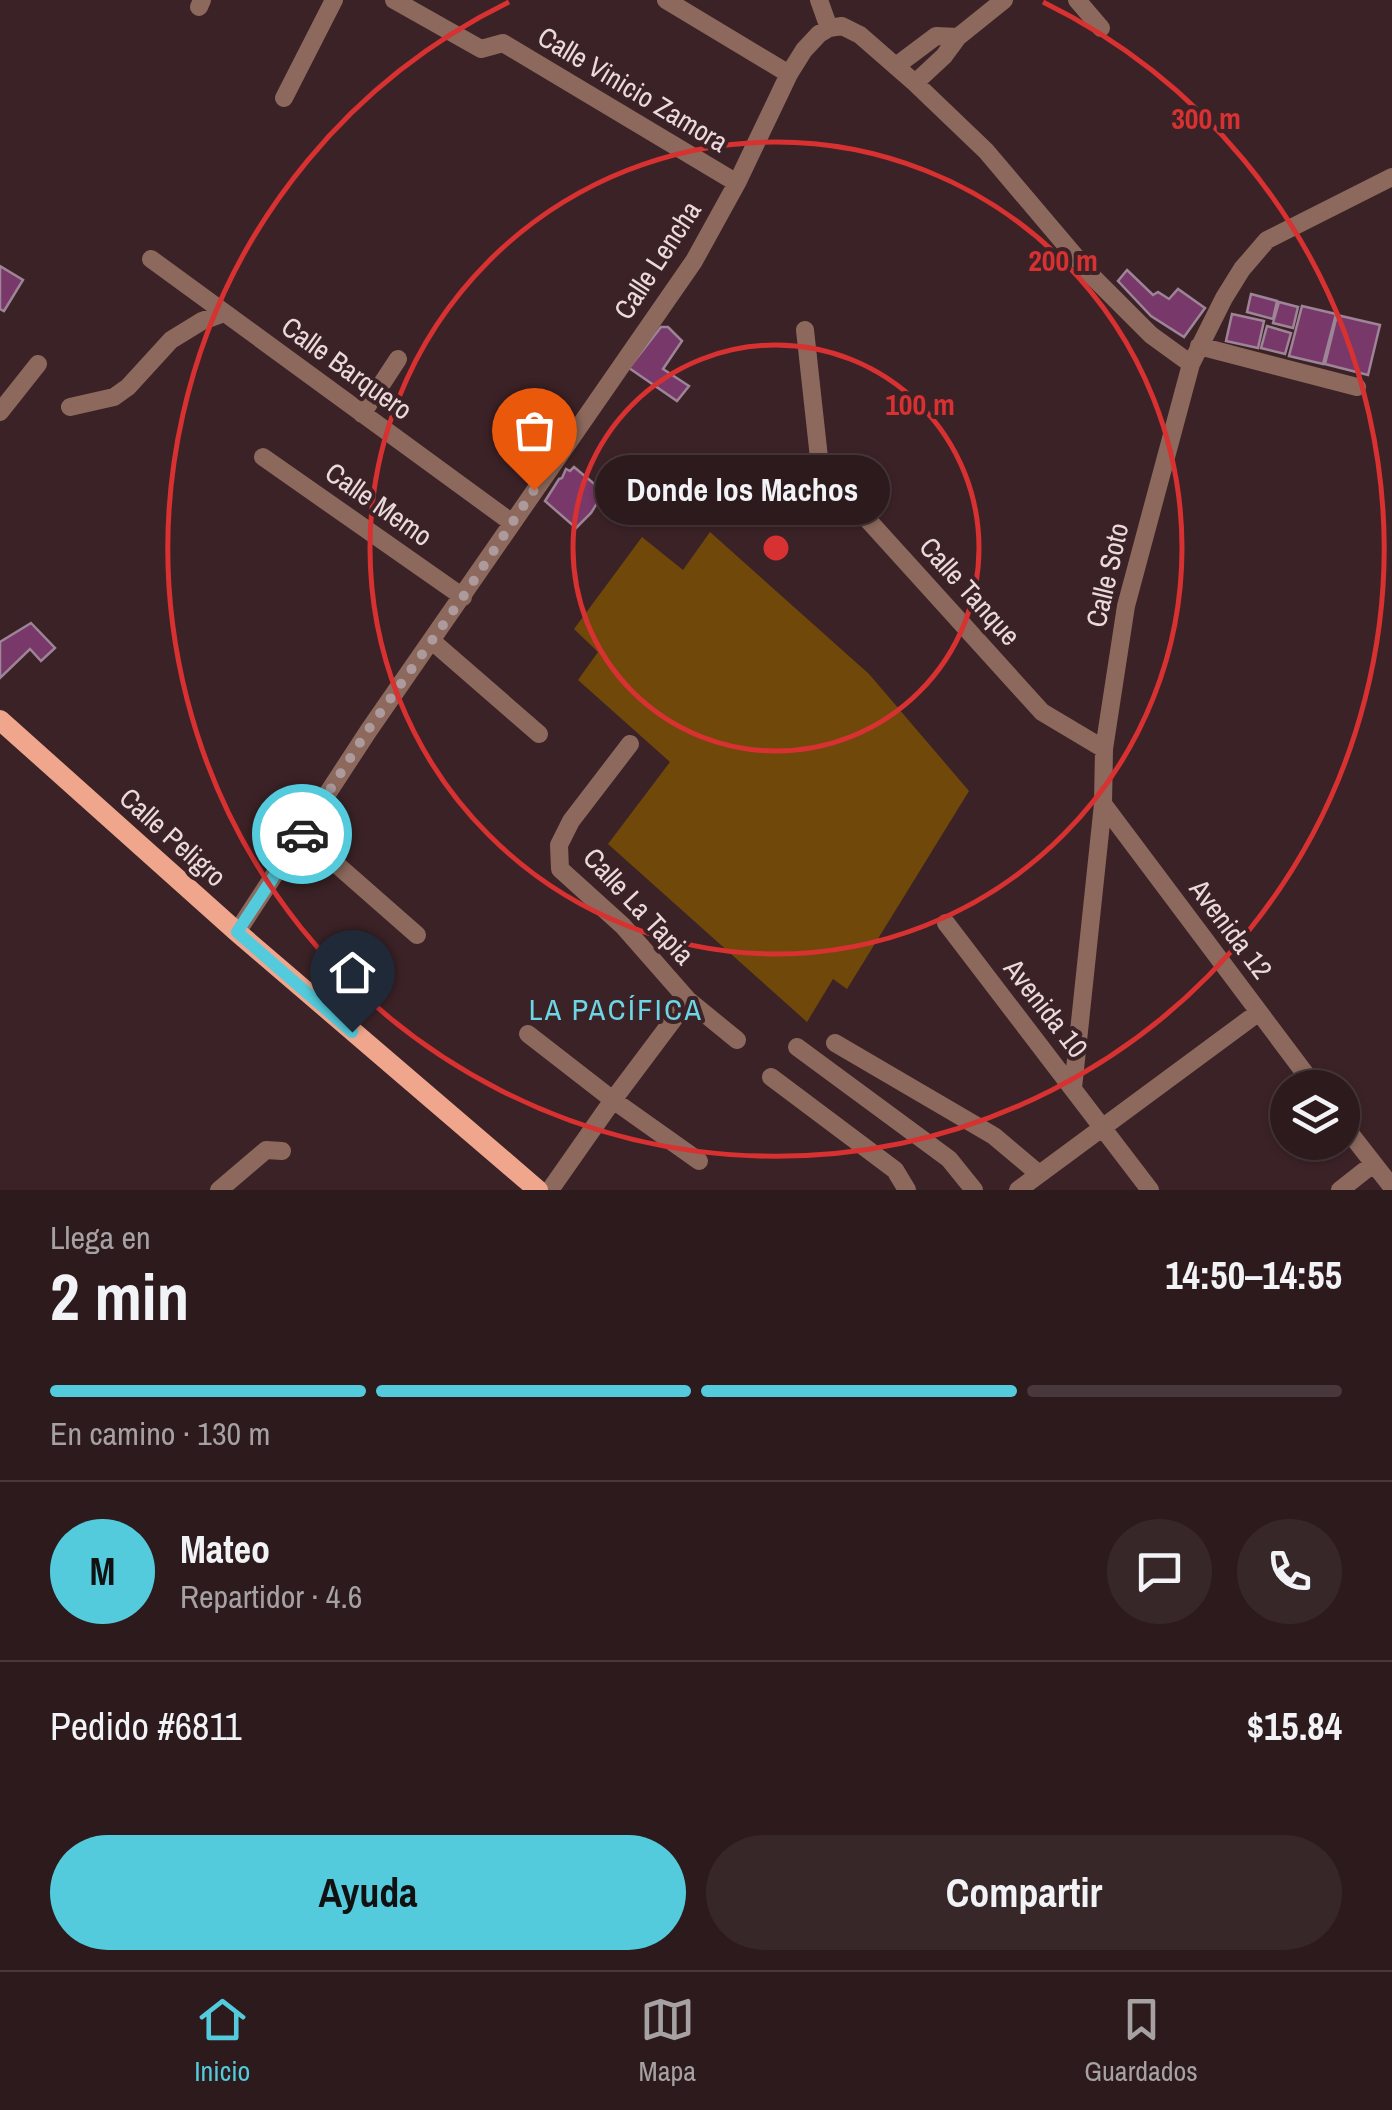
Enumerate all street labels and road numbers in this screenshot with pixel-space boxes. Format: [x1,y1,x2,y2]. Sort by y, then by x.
street label: Calle Vinicio Zamora [531,17,735,161]
street label: Calle Lencha [605,193,710,327]
street label: Calle Barquero [274,308,420,428]
street label: Calle Memo [318,453,440,555]
street label: Calle Soto [1077,519,1137,631]
street label: Calle Tanque [911,528,1029,654]
street label: Calle Peligro [111,779,235,895]
street label: Calle La Tapia [575,839,703,973]
street label: Avenida 12 [1180,871,1281,987]
street label: Avenida 10 [995,950,1097,1065]

